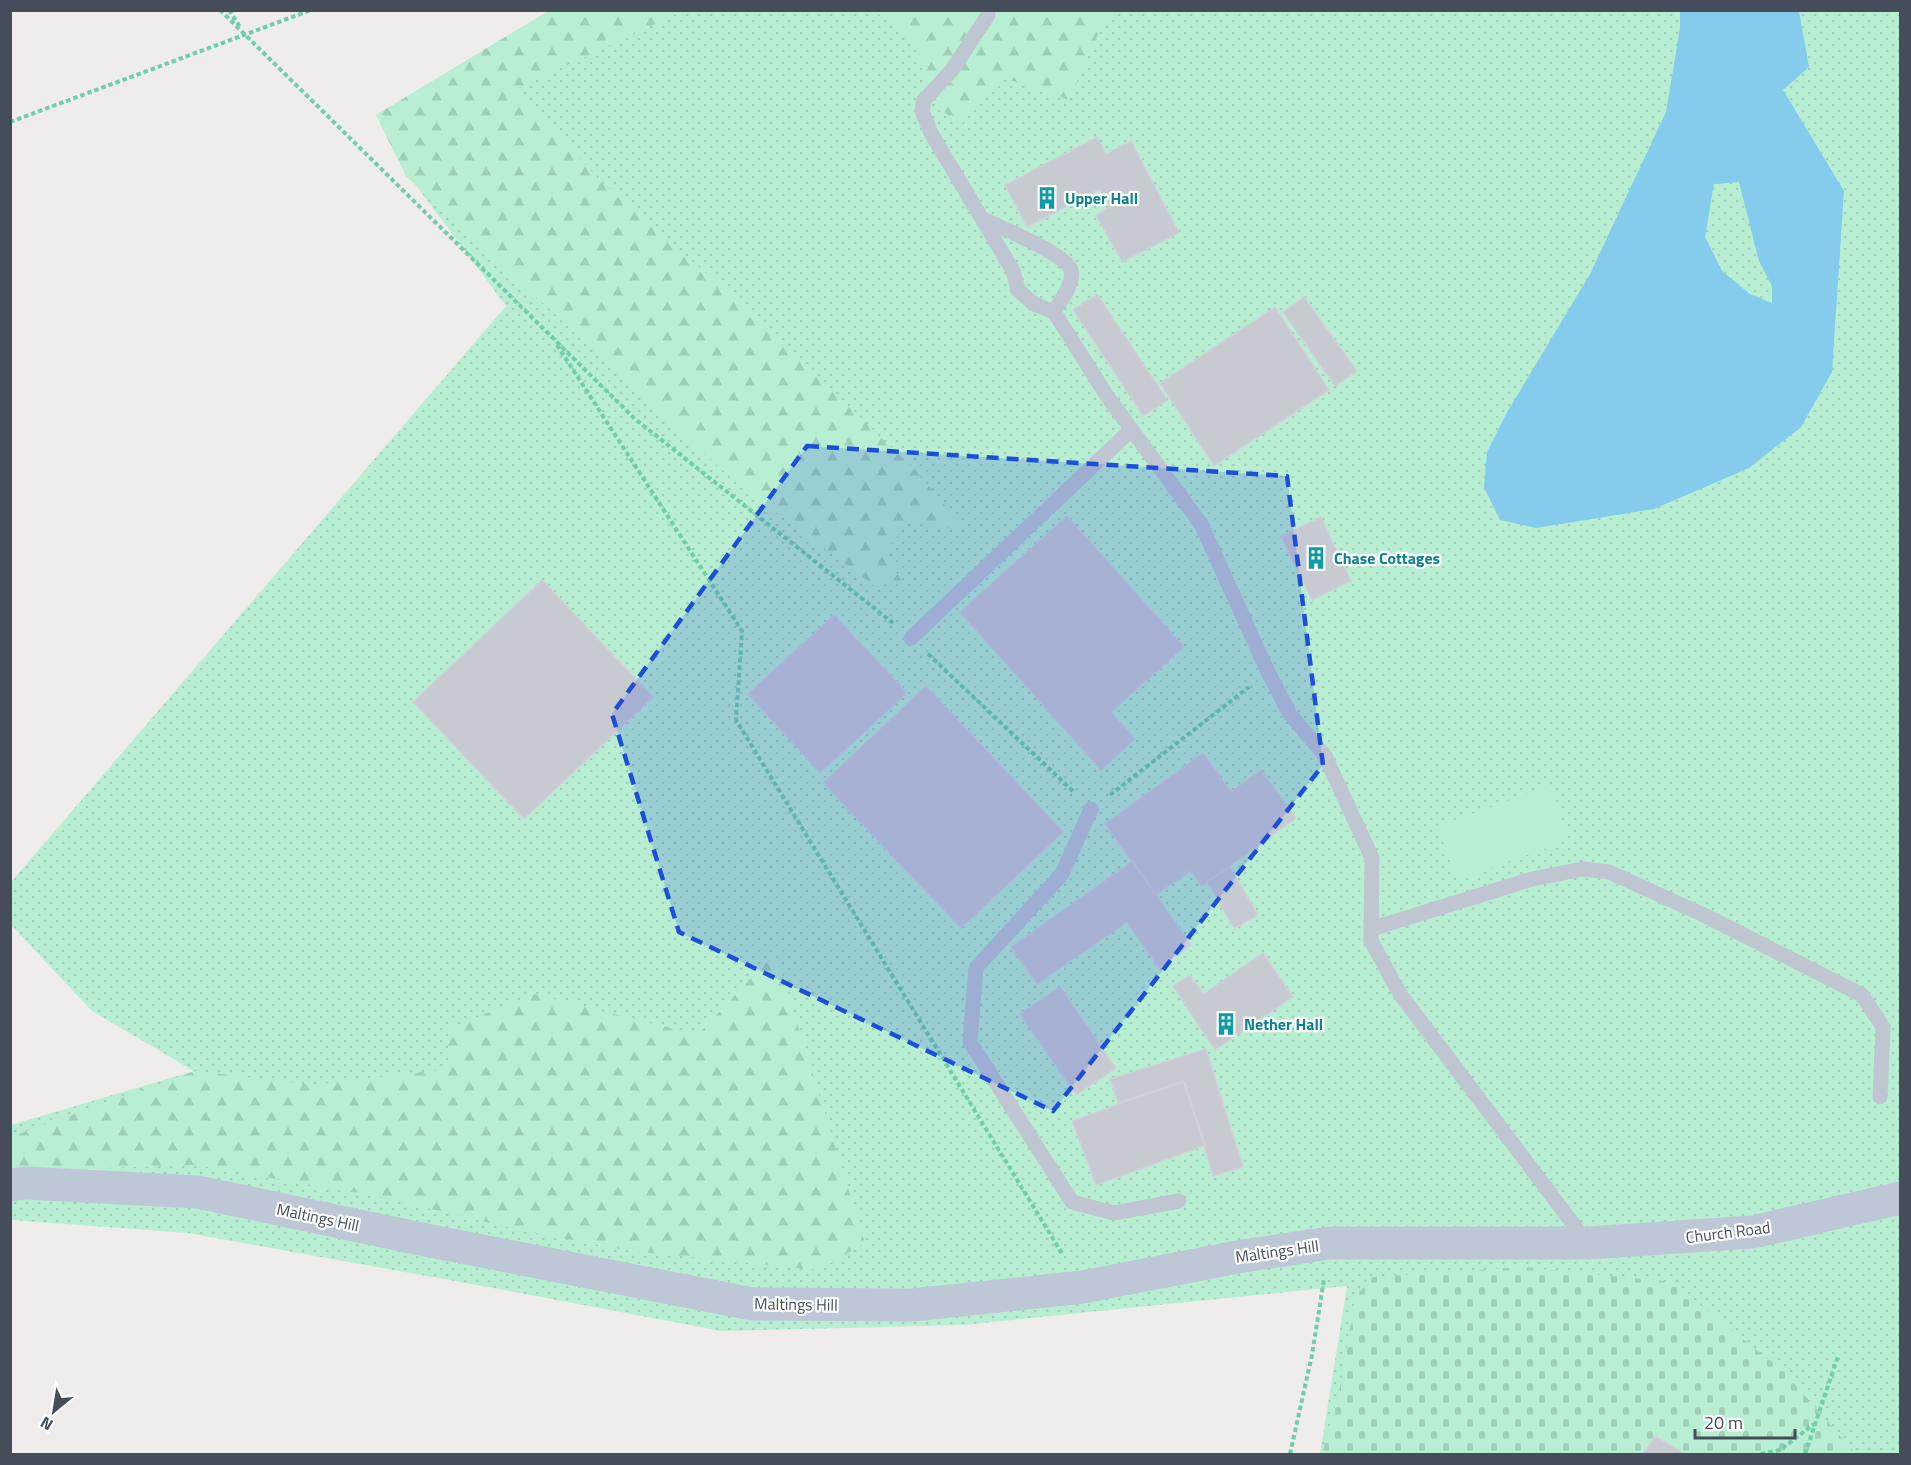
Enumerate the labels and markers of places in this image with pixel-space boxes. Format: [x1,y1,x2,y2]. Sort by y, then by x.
building icon: Upper Hall [1034,185,1060,211]
place label: Upper Hall [1065,186,1138,210]
building icon: Chase Cottages [1303,545,1329,571]
place label: Chase Cottages [1334,546,1440,570]
building icon: Nether Hall [1213,1011,1239,1037]
place label: Nether Hall [1244,1012,1323,1036]

